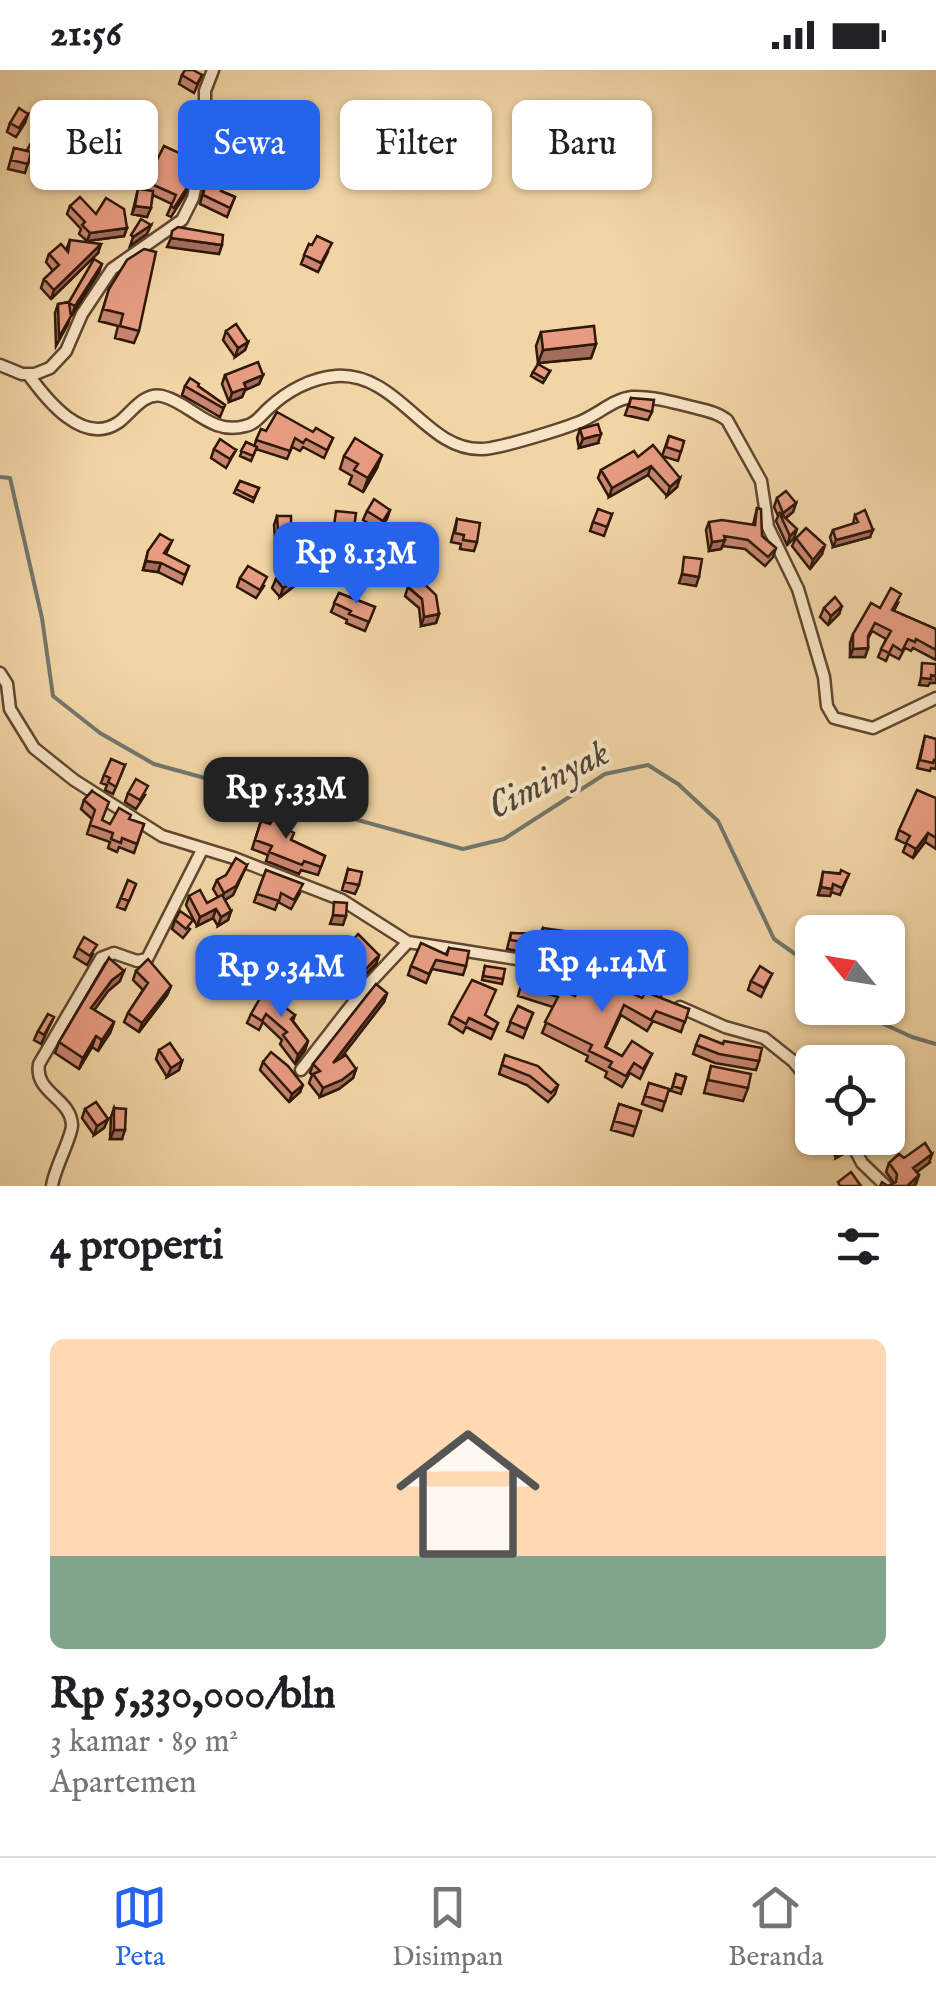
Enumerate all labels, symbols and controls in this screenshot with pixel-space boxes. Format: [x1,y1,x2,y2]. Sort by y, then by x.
text: 21:56 [50,11,122,59]
chip: Beli [30,100,158,190]
chip: Sewa [178,100,320,190]
chip: Filter [340,100,492,190]
chip: Baru [512,100,652,190]
pin: Rp 8.13M [253,522,459,607]
text: Rp 8.13M [295,534,417,575]
water label: Ciminyak [480,730,618,832]
pin: Rp 5.33M [183,757,389,842]
text: Rp 5.33M [226,769,346,810]
north arrow [795,915,905,1025]
map controls [795,915,905,1155]
pin: Rp 4.14M [499,930,705,1015]
pin: Rp 9.34M [178,935,384,1020]
text: Rp 4.14M [537,942,667,983]
text: Rp 9.34M [217,947,345,988]
button: locate [795,1045,905,1155]
icon: filters [831,1219,886,1274]
text: 4 properti [50,1220,224,1273]
icon: home [378,1404,558,1584]
text: Rp 5,330,000/bln [50,1669,336,1722]
text: 3 kamar · 89 m² [50,1722,238,1763]
text: Apartemen [50,1763,197,1804]
tab: Peta [112,1880,167,1975]
tab: Disimpan [392,1880,503,1975]
tab: Beranda [728,1880,824,1975]

